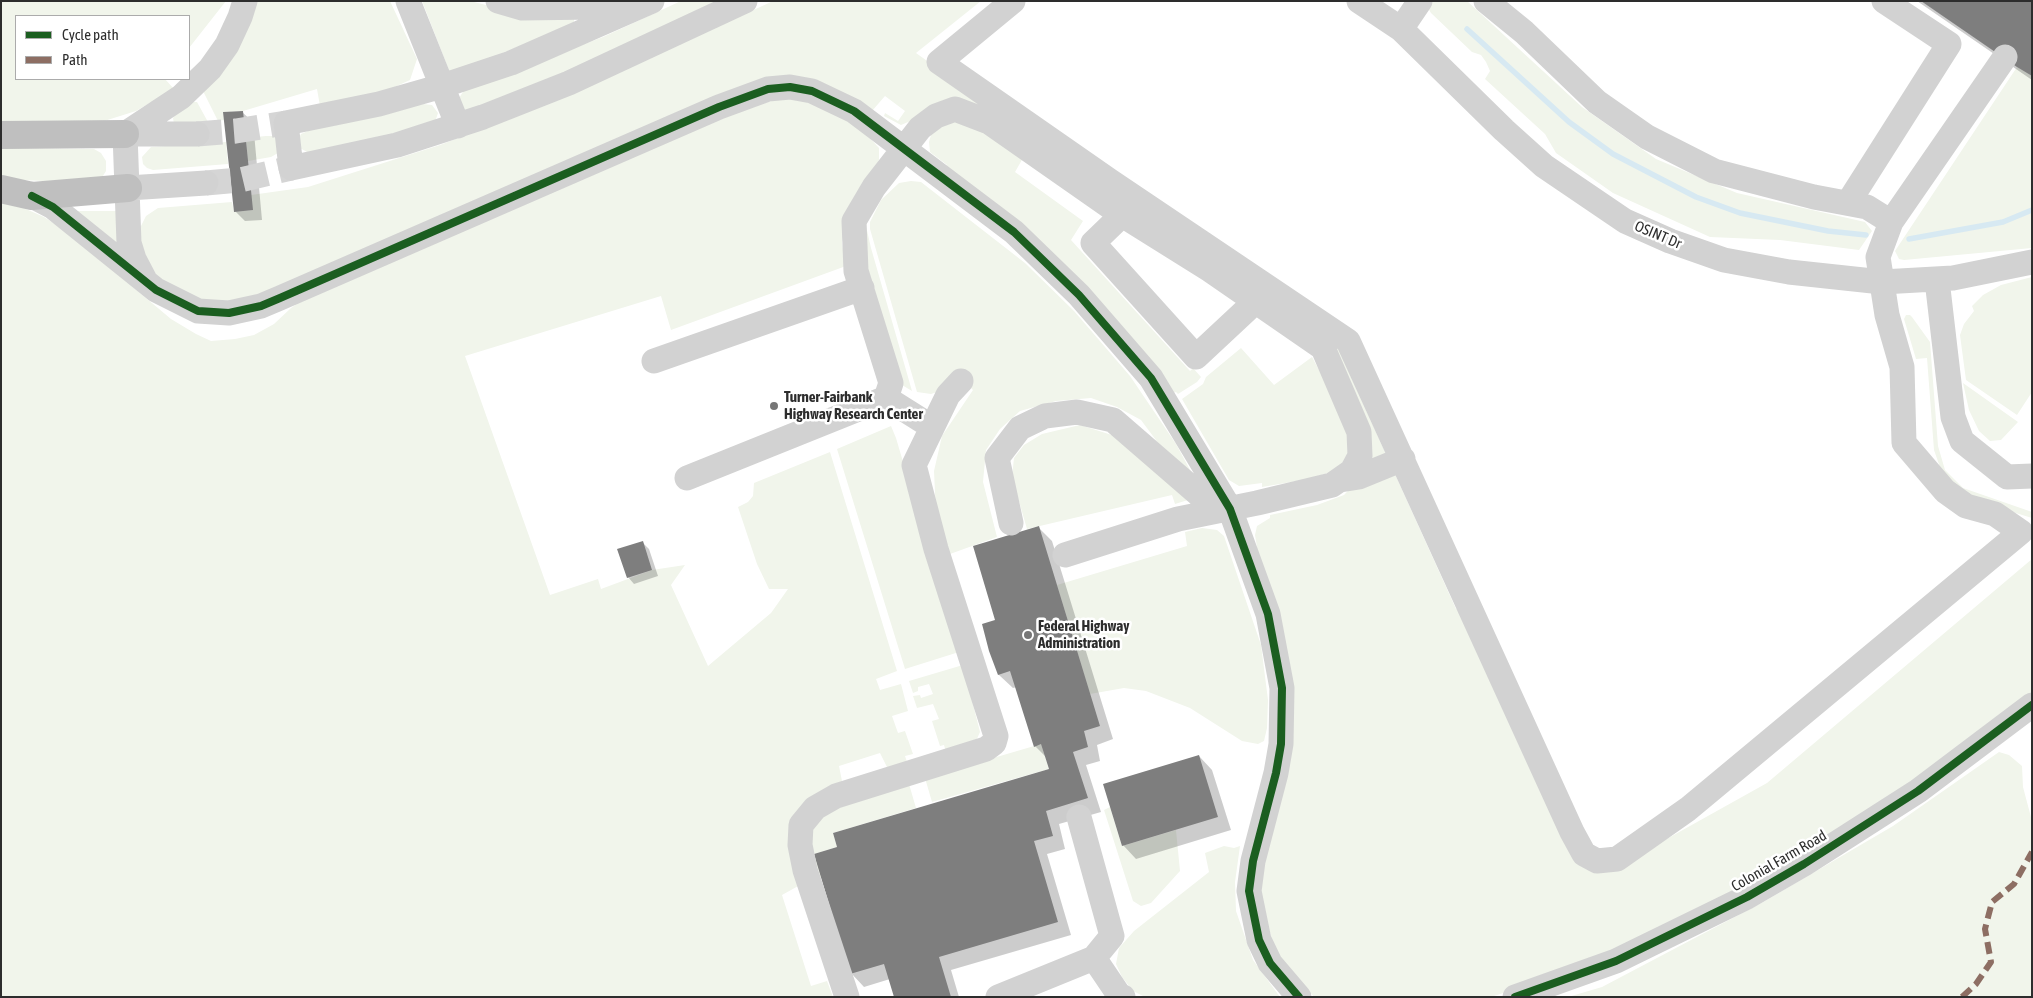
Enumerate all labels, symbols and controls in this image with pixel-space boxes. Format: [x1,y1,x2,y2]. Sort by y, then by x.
legend [15,15,190,80]
text: Cycle path [62,26,119,43]
text: Path [62,51,88,68]
street label: OSINT Dr [1632,217,1684,253]
place label: Turner-Fairbank Highway Research Center [784,388,923,423]
marker: Turner-Fairbank Highway Research Center [768,400,780,412]
place label: Federal Highway Administration [1038,617,1129,652]
marker: Federal Highway Administration [1022,629,1034,641]
street label: Colonial Farm Road [1728,826,1830,896]

